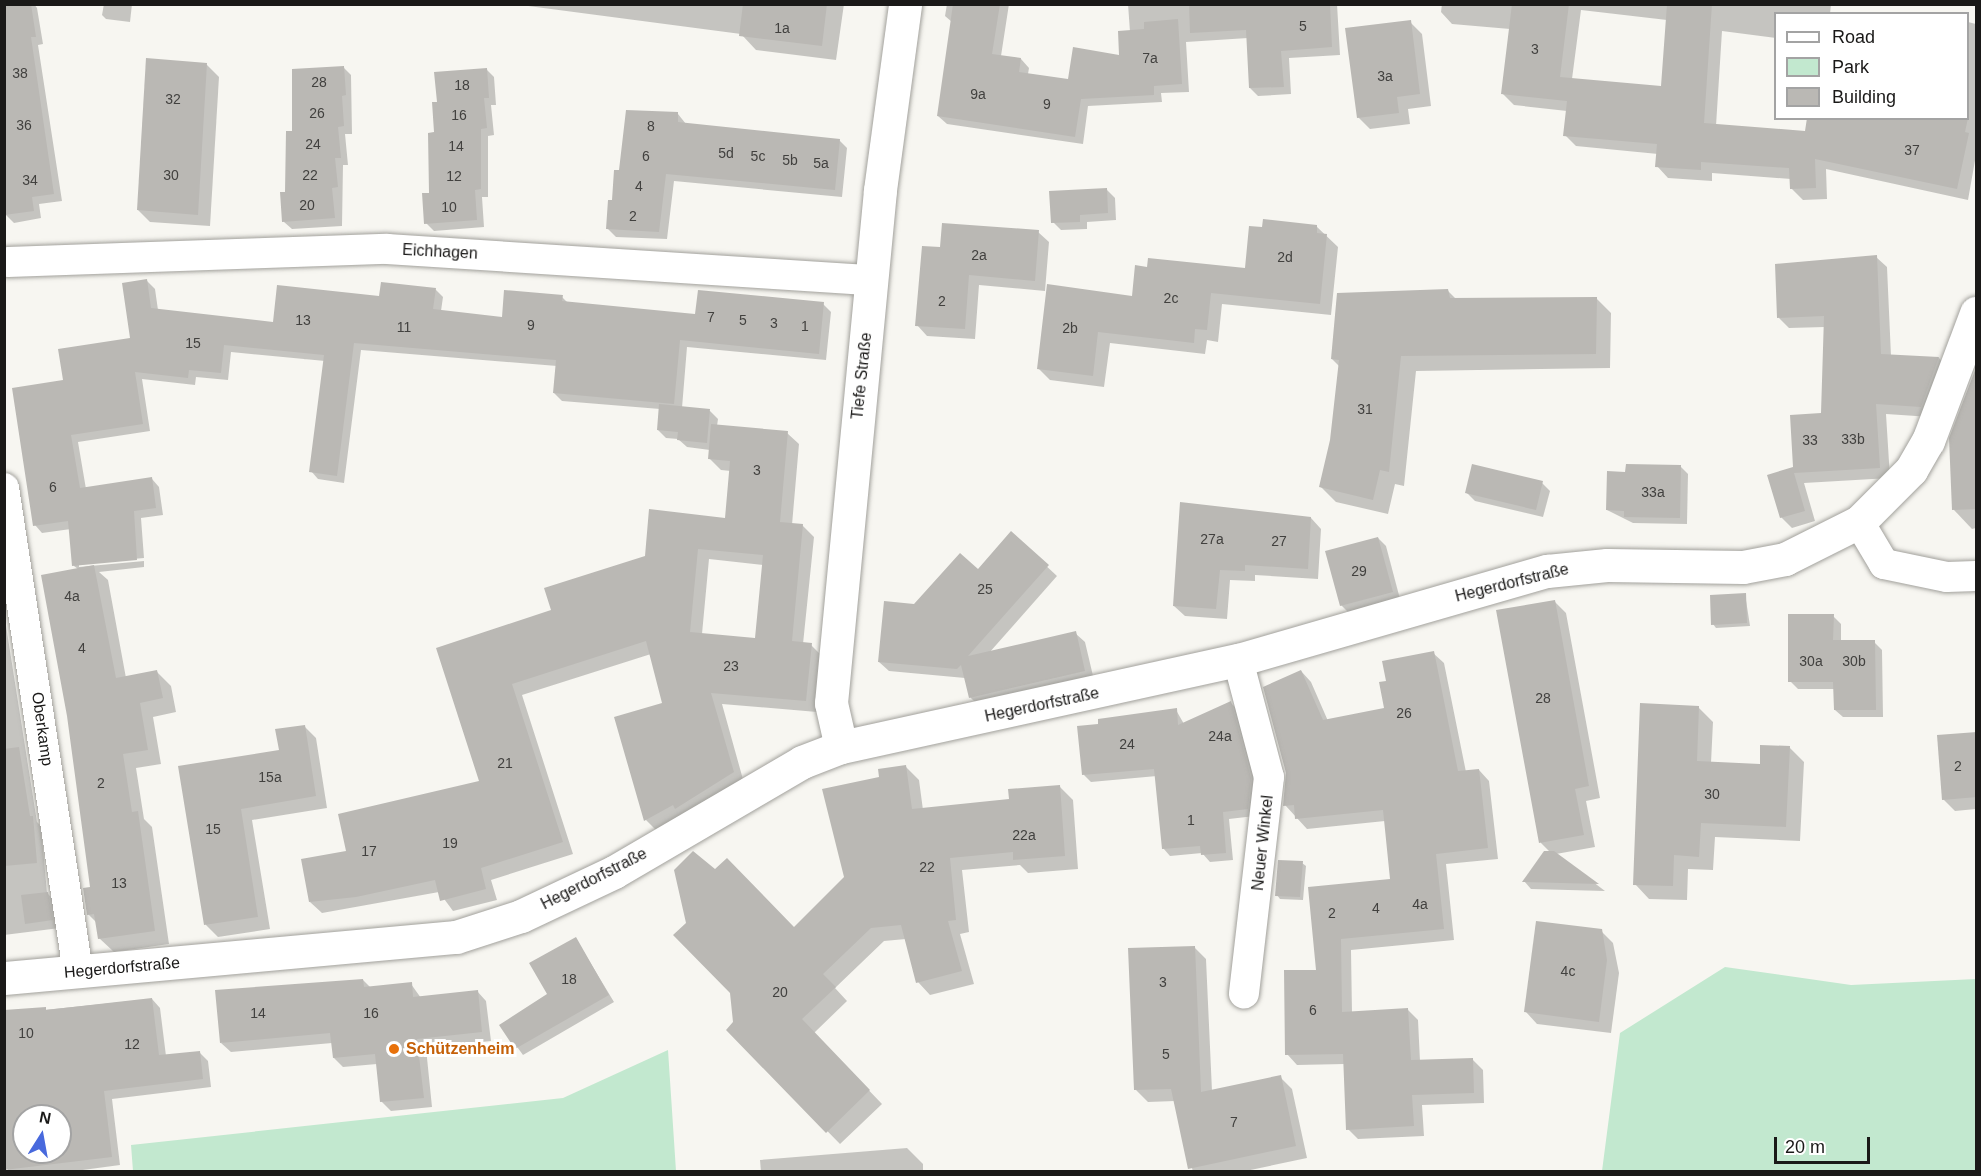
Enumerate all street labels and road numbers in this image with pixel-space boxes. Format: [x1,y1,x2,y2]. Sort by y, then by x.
street label: Eichhagen [402,240,478,264]
street label: Tiefe Straße [848,332,876,420]
street label: Hegerdorfstraße [1453,560,1571,606]
street label: Hegerdorfstraße [983,683,1101,727]
street label: Oberkamp [27,691,57,767]
street label: Neuer Winkel [1248,794,1278,892]
street label: Hegerdorfstraße [538,844,650,914]
street label: Hegerdorfstraße [63,953,181,983]

